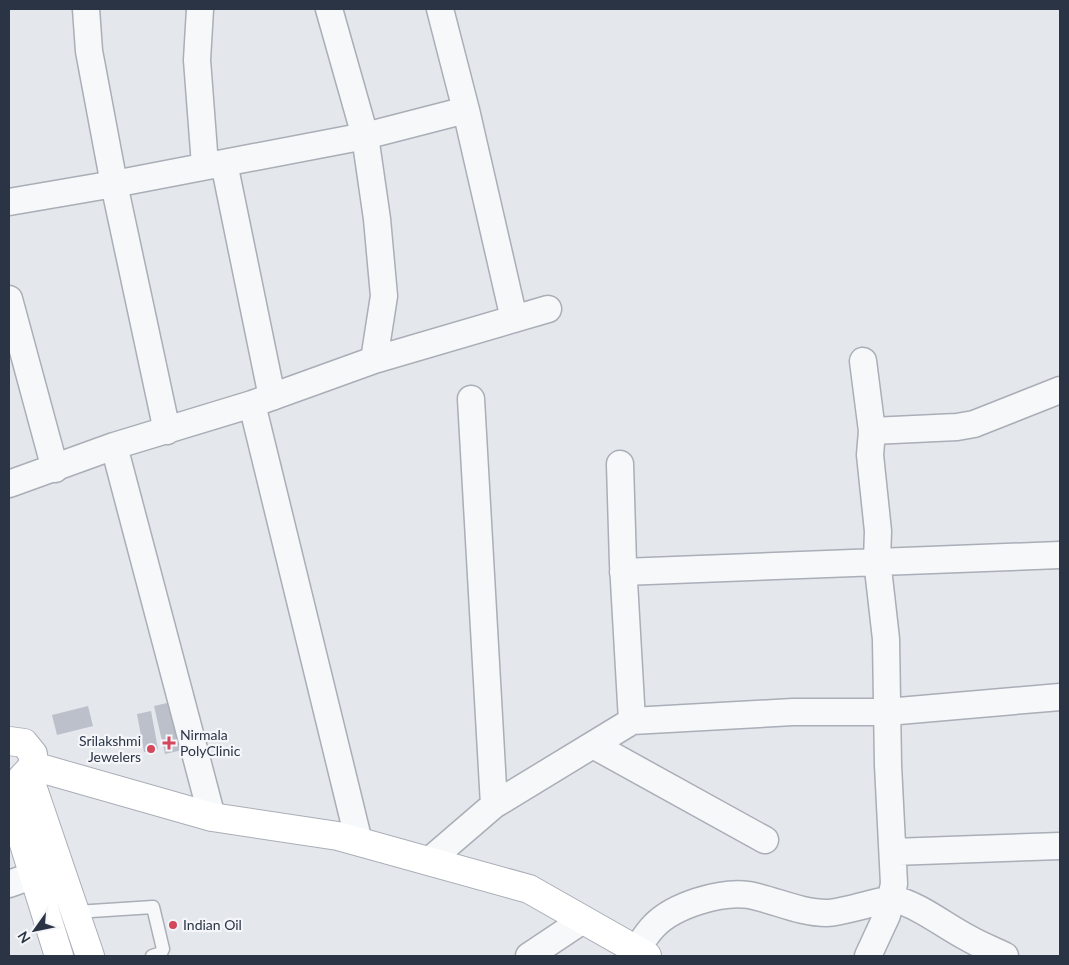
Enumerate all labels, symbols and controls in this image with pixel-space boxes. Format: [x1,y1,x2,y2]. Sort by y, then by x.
place label: Nirmala PolyClinic [180,726,241,759]
place label: Srilakshmi Jewelers [79,732,141,765]
marker: Nirmala PolyClinic [162,736,176,750]
marker: Srilakshmi Jewelers [145,743,157,755]
north arrow [10,905,60,955]
place label: Indian Oil [183,916,242,933]
marker: Indian Oil [167,919,179,931]
text: N [14,928,34,947]

